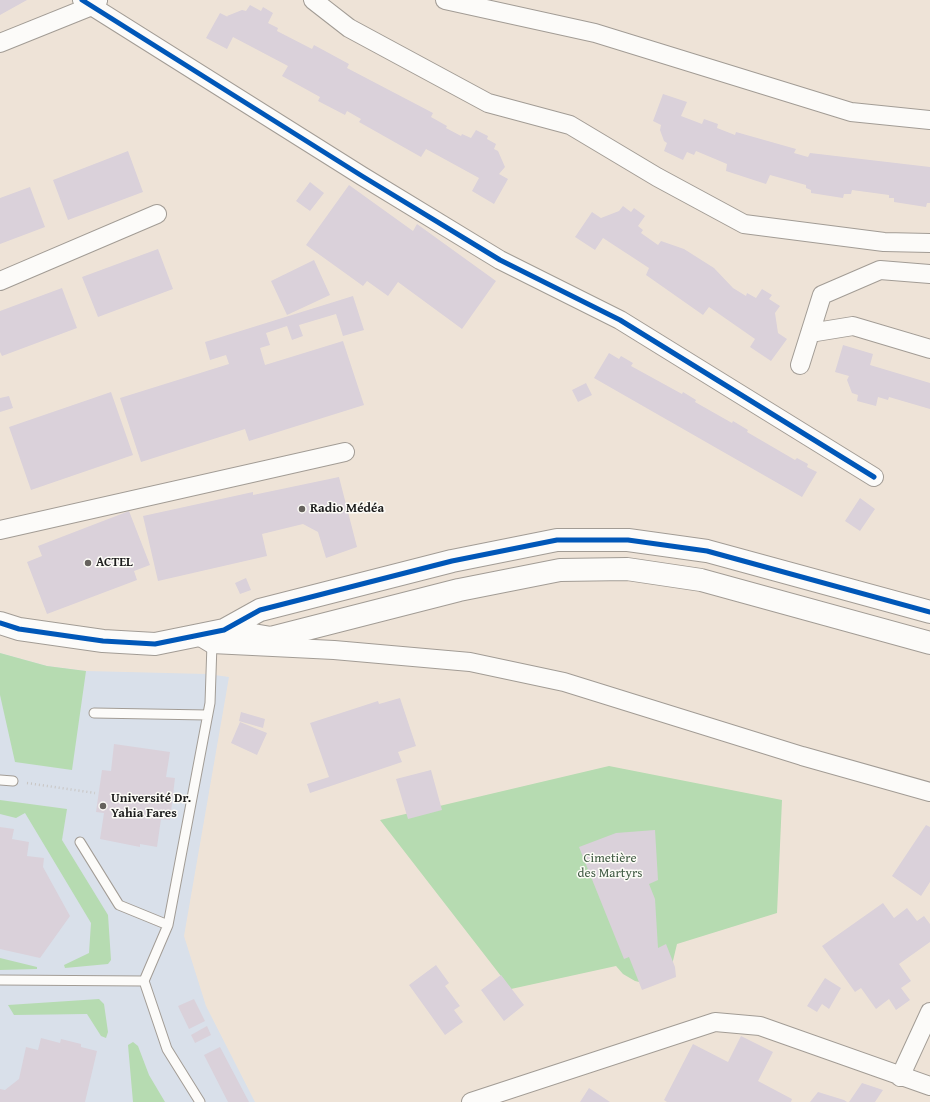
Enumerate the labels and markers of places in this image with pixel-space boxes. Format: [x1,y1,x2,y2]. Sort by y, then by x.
place label: Radio Médéa [310,501,384,517]
marker: Radio Médéa [297,504,307,514]
place label: ACTEL [96,555,133,571]
marker: ACTEL [83,558,93,568]
place label: Université Dr. Yahia Fares [111,791,191,822]
marker: Université Dr. Yahia Fares [98,801,108,811]

